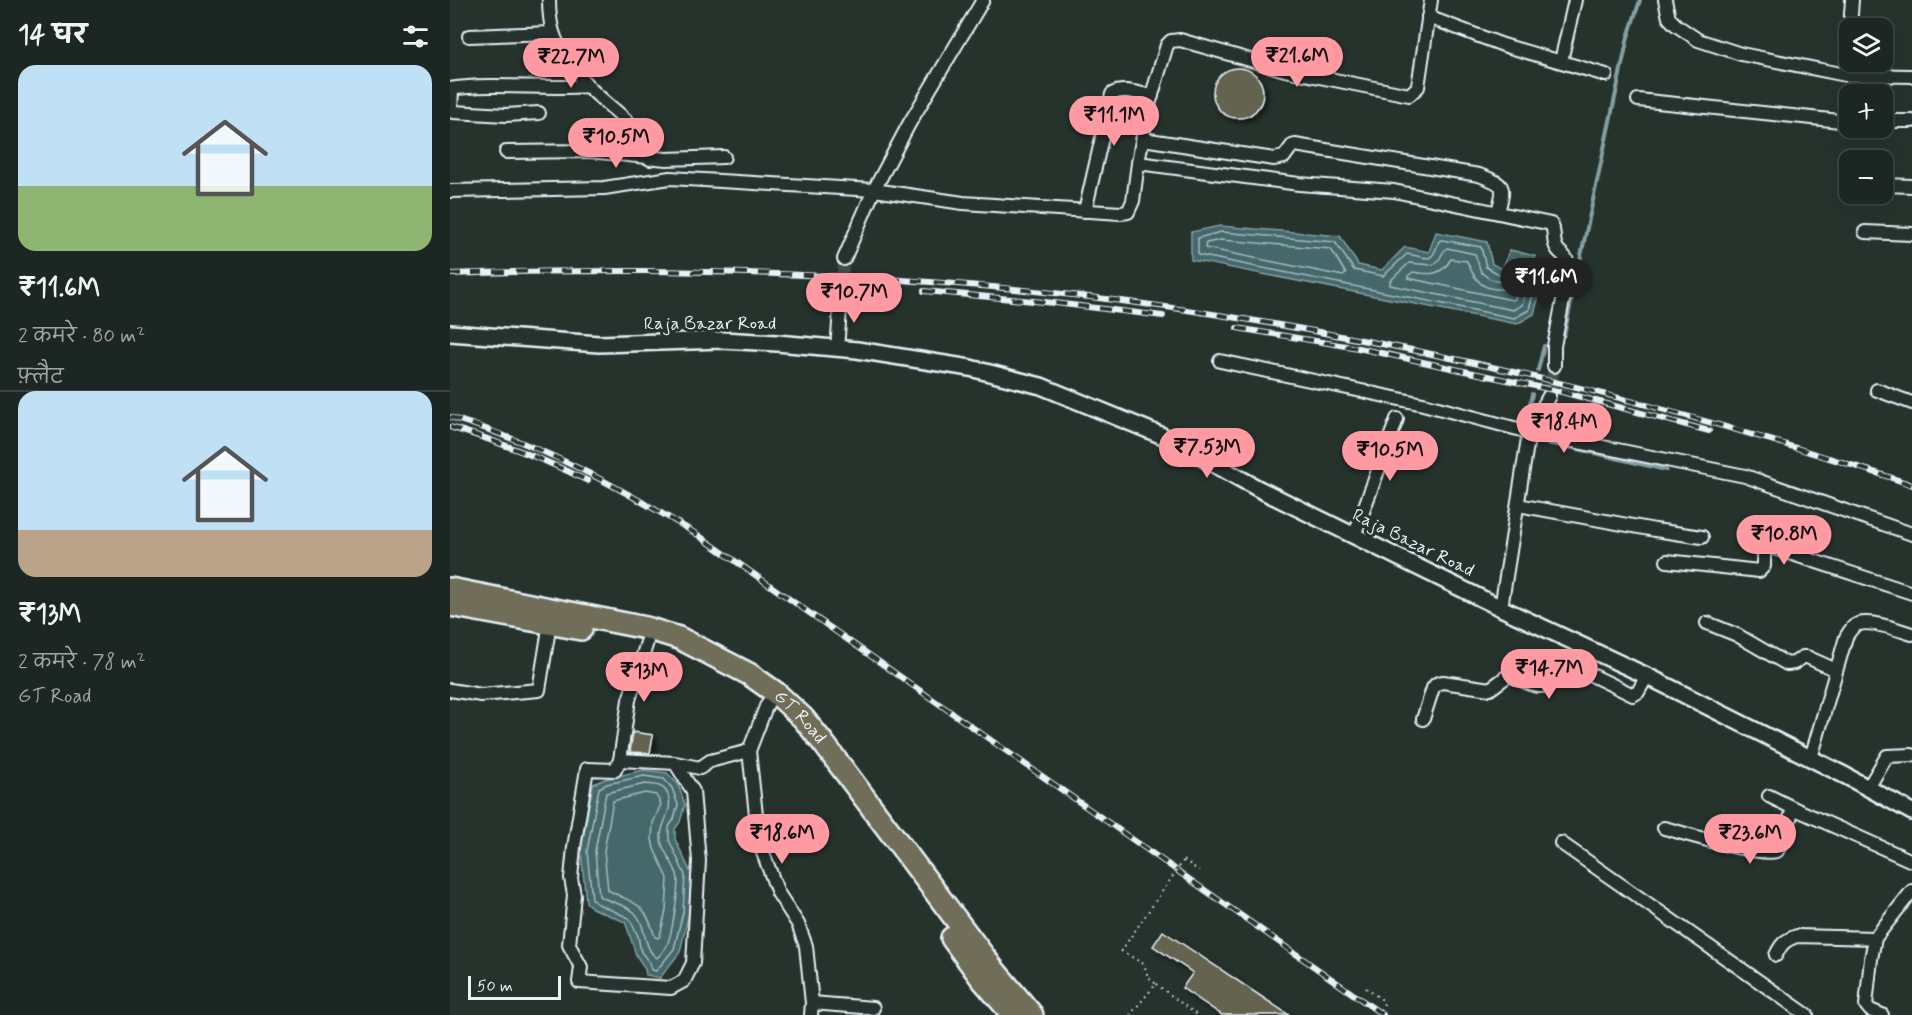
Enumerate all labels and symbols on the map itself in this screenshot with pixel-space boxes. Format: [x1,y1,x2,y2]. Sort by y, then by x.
pin: ₹21.6M [1248,37,1346,88]
pin: ₹22.7M [522,38,620,89]
pin: ₹11.1M [1065,96,1163,147]
pin: ₹10.5M [567,118,665,169]
pin: ₹11.6M [1497,258,1595,309]
pin: ₹10.7M [805,273,903,324]
street label: Raja Bazar Road [644,312,776,336]
pin: ₹18.4M [1515,403,1613,454]
pin: ₹7.53M [1158,428,1256,479]
pin: ₹10.5M [1341,431,1439,482]
street label: Raja Bazar Road [1348,503,1478,583]
pin: ₹10.8M [1735,515,1833,566]
pin: ₹14.7M [1500,649,1598,700]
pin: ₹13M [608,652,680,703]
street label: GT Road [768,685,831,749]
pin: ₹18.6M [733,814,831,865]
pin: ₹23.6M [1701,814,1799,865]
scale bar [468,973,561,1000]

